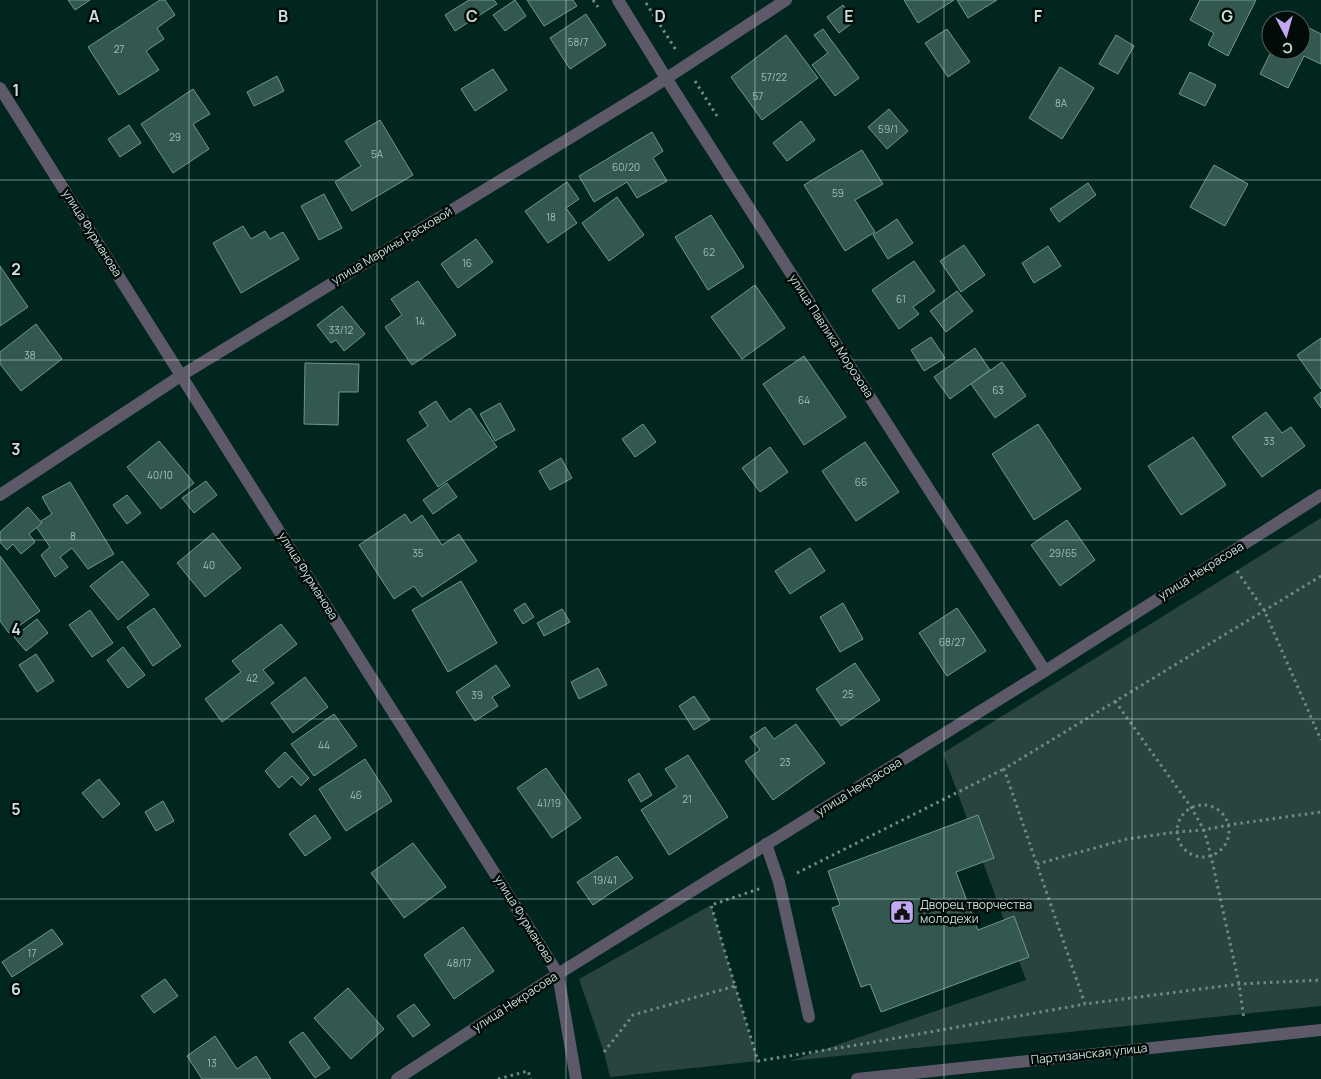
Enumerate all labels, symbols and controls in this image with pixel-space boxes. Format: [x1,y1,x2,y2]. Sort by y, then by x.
text: A [89,5,100,27]
text: B [278,5,288,27]
text: C [466,5,478,27]
text: D [654,5,666,27]
text: E [844,5,854,27]
text: F [1034,5,1043,27]
text: G [1221,5,1233,27]
north arrow [1261,10,1311,60]
house number: 58/7 [568,35,588,49]
text: С [1281,38,1294,58]
house number: 27 [114,42,124,56]
house number: 57/22 [761,70,787,84]
text: 1 [12,79,20,101]
house number: 57 [753,89,763,103]
house number: 8А [1055,96,1068,110]
house number: 59/1 [878,122,898,136]
house number: 29 [169,130,181,144]
house number: 5А [371,147,384,161]
house number: 60/20 [612,160,640,174]
street label: улица Фурманова [59,186,126,280]
house number: 59 [832,186,844,200]
street label: улица Марины Расковой [328,203,455,288]
house number: 18 [546,210,556,224]
house number: 62 [703,245,715,259]
house number: 16 [462,256,472,270]
text: 2 [11,258,21,280]
street label: улица Павлика Морозова [785,271,878,401]
house number: 61 [896,292,906,306]
house number: 14 [415,314,425,328]
house number: 33/12 [329,323,354,337]
house number: 38 [24,348,36,362]
house number: 63 [992,383,1004,397]
house number: 64 [798,393,810,407]
house number: 33 [1263,434,1275,448]
text: 3 [11,438,21,460]
house number: 40/10 [147,468,173,482]
house number: 66 [855,475,867,489]
house number: 8 [70,529,76,543]
street label: улица Фурманова [275,529,342,623]
street label: улица Некрасова [1155,537,1247,604]
house number: 35 [412,546,424,560]
house number: 29/65 [1049,546,1077,560]
house number: 40 [203,558,215,572]
text: 4 [11,618,21,640]
house number: 68/27 [939,635,965,649]
house number: 42 [246,671,258,685]
house number: 25 [842,687,854,701]
house number: 39 [471,688,483,702]
house number: 44 [318,738,330,752]
street label: улица Некрасова [813,753,905,820]
house number: 23 [779,755,791,769]
house number: 46 [350,788,362,802]
house number: 21 [682,792,692,806]
house number: 41/19 [537,796,561,810]
text: 5 [11,798,21,820]
street label: улица Фурманова [491,872,558,966]
house number: 19/41 [593,873,617,887]
place label: Дворец творчества молодежи [920,896,1032,927]
public building icon: Дворец творчества молодежи [889,899,915,925]
house number: 17 [28,946,36,960]
house number: 48/17 [447,956,471,970]
street label: улица Некрасова [469,968,560,1035]
text: 6 [11,978,21,1000]
street label: Партизанская улица [1030,1039,1148,1068]
house number: 13 [207,1056,217,1070]

